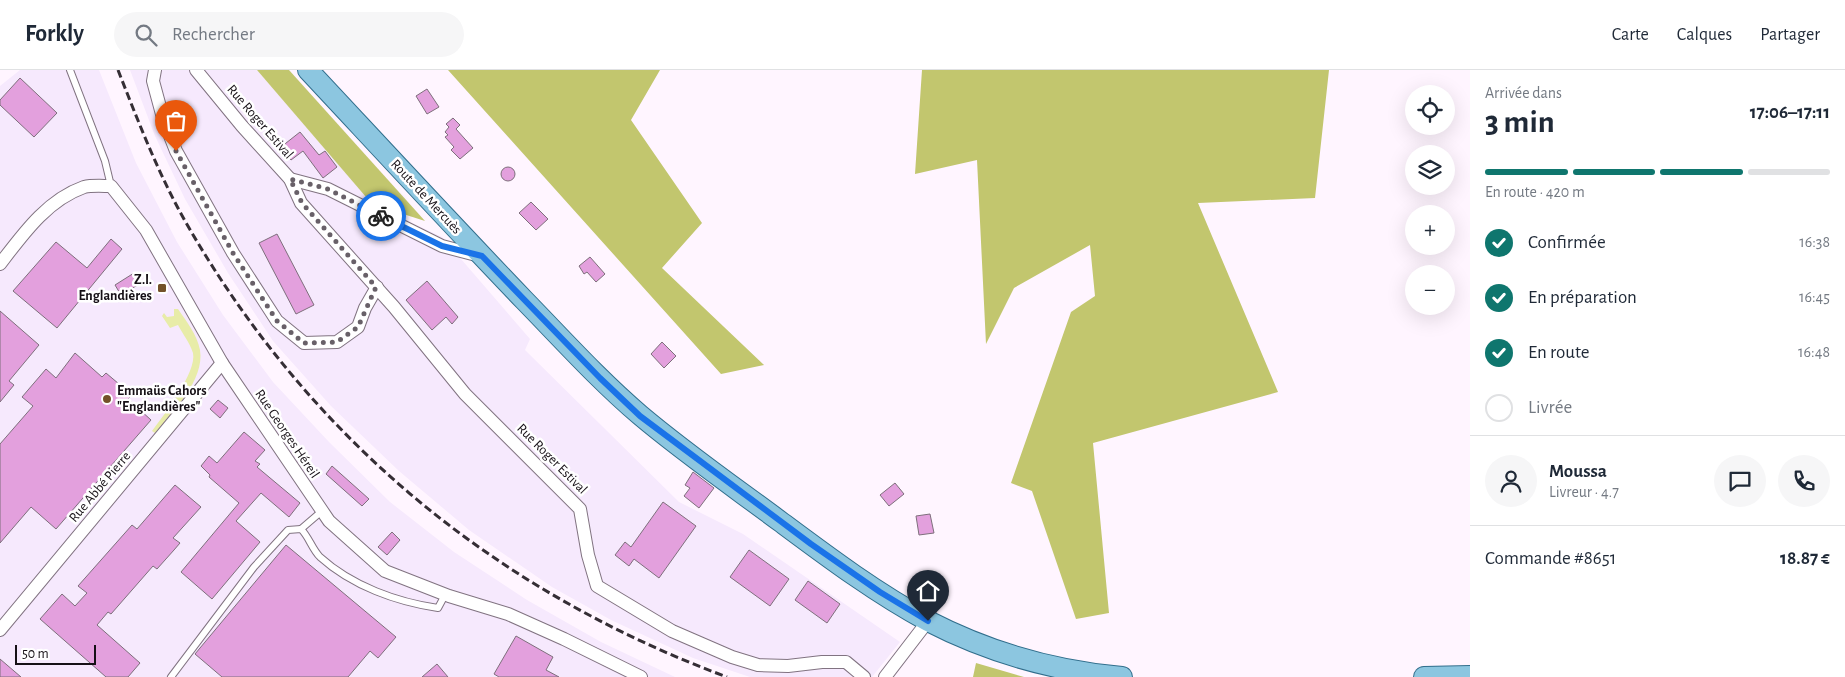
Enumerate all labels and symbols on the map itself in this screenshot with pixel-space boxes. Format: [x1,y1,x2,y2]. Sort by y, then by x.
street label: Rue Roger Estival [224,82,296,162]
pin [155,100,197,151]
street label: Route de Mercuès [388,157,464,237]
courier [356,191,406,241]
place label: Z.I. Englandières [78,273,152,303]
marker: Z.I. Englandières [156,282,168,294]
place label: Emmaüs Cahors "Englandières" [117,384,207,414]
street label: Rue Georges Héreil [252,387,322,481]
marker: Emmaüs Cahors "Englandières" [101,393,113,405]
street label: Rue Roger Estival [514,421,590,497]
street label: Rue Abbé Pierre [67,449,133,525]
pin [907,570,949,621]
scale bar [15,642,96,665]

